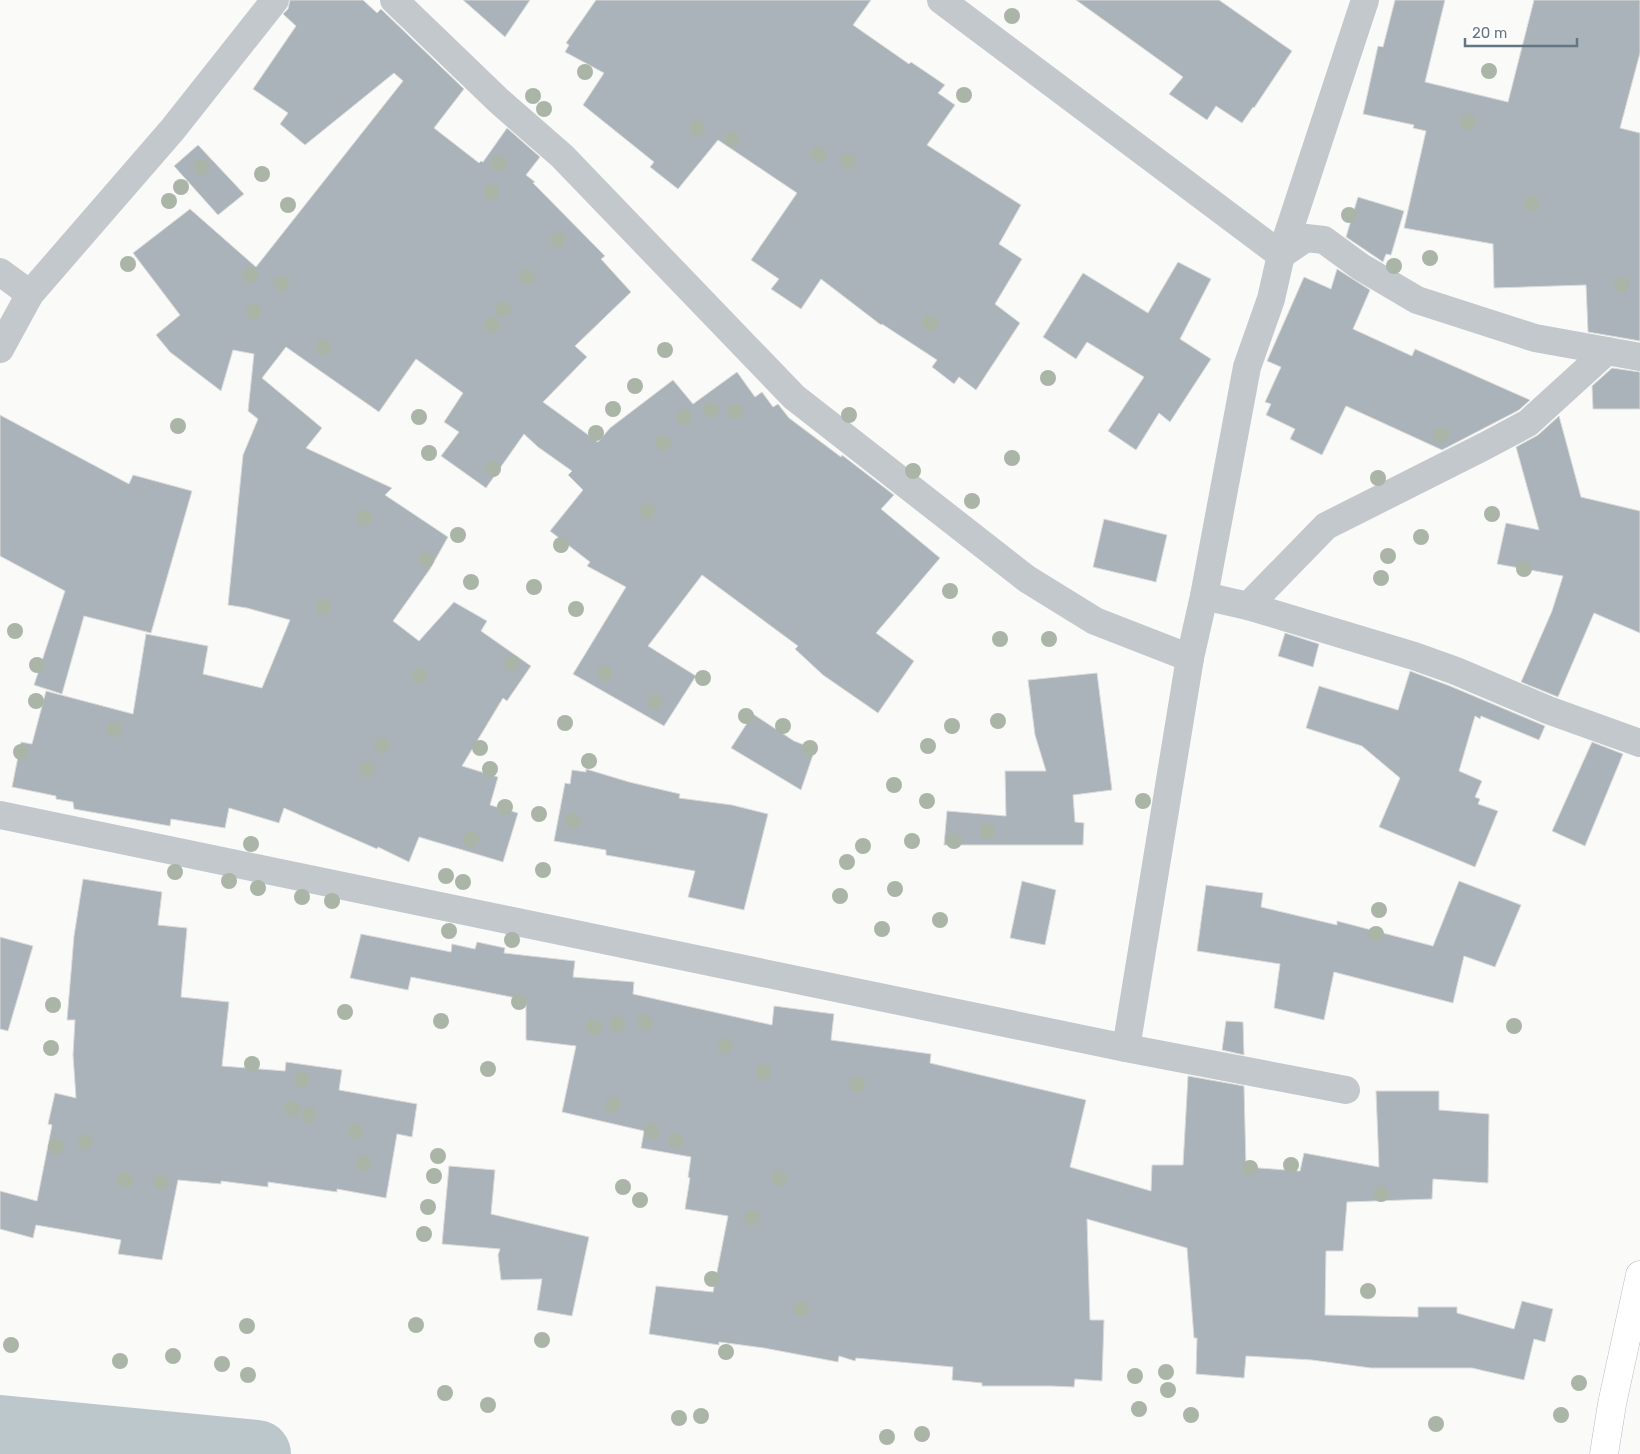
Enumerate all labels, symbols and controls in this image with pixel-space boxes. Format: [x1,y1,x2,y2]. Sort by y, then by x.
scale bar [1465,15,1578,47]
text: 20 m [1472,24,1507,42]

